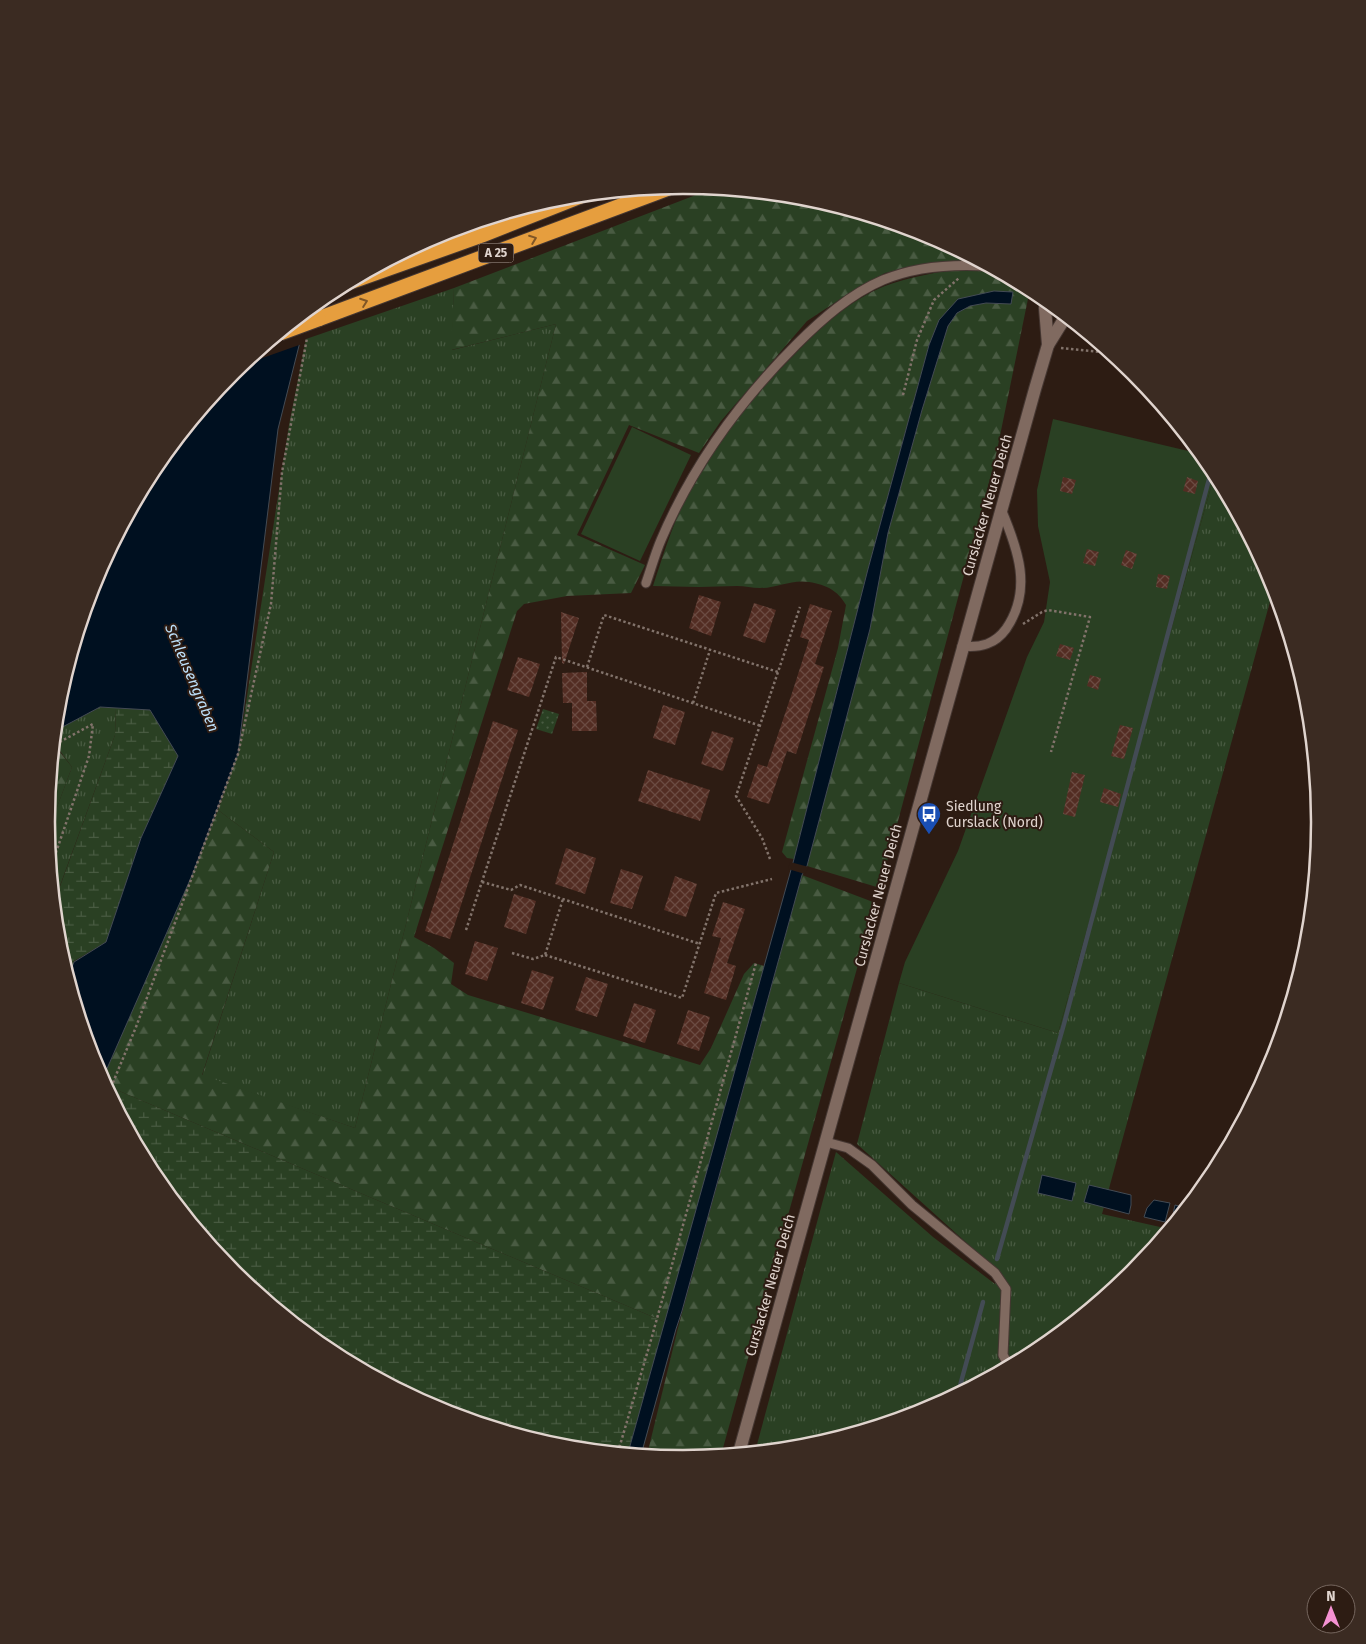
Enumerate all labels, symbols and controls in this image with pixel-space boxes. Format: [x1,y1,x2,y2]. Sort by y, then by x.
one-way arrow [528,235,537,246]
road number: A 25 [478,244,514,262]
one-way arrow [359,298,368,308]
street label: Curslacker Neuer Deich [959,432,1016,578]
water label: Schleusengraben [161,620,223,735]
place label: Siedlung Curslack (Nord) [946,798,1043,831]
bus stop icon: Siedlung Curslack (Nord) [916,801,942,835]
street label: Curslacker Neuer Deich [851,822,906,968]
street label: Curslacker Neuer Deich [742,1212,799,1358]
north arrow [1306,1584,1356,1634]
text: N [1326,1588,1336,1605]

